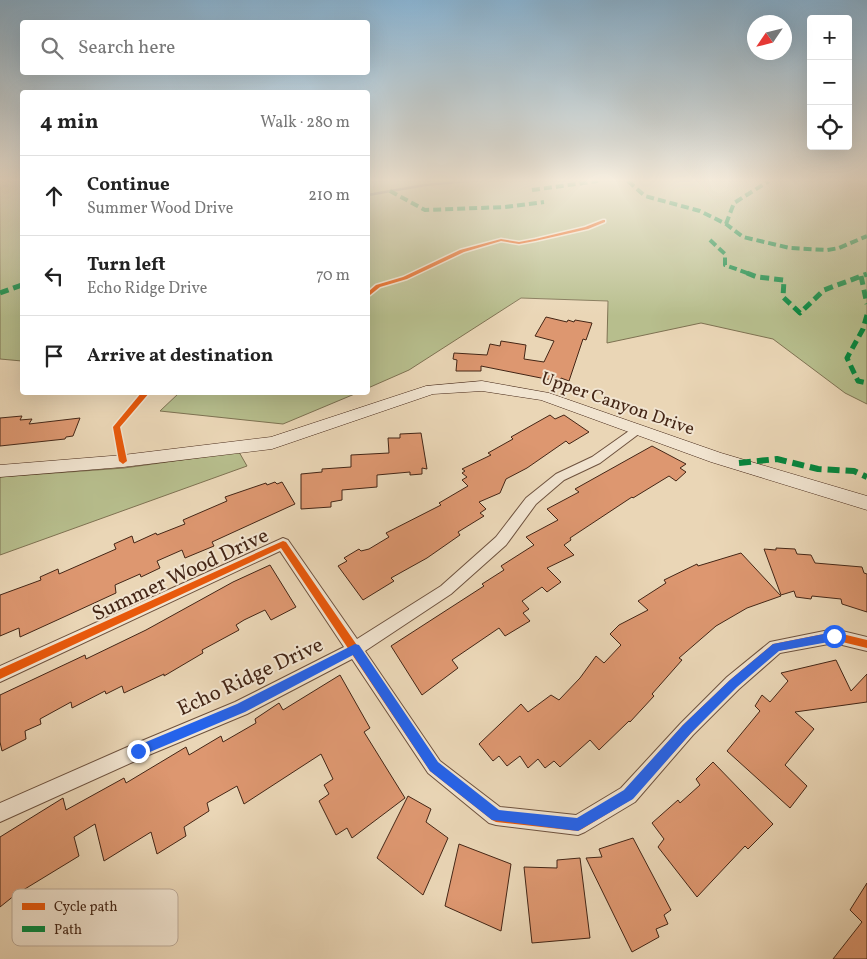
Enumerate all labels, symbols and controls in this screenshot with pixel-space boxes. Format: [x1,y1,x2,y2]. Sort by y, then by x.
north arrow [747,15,792,60]
map controls [807,15,852,150]
button: + [807,15,852,60]
search box [20,20,370,75]
icon: search [38,34,66,62]
text: Search here [78,35,175,61]
button: − [807,60,852,105]
button: locate [807,105,852,150]
text: 4 min [40,108,99,137]
text: Walk · 280 m [260,112,350,134]
text: Continue [87,172,170,198]
icon: ahead [40,182,68,210]
text: 210 m [308,185,350,207]
text: Summer Wood Drive [87,198,233,220]
text: Turn left [87,252,166,278]
icon: left [40,262,68,290]
text: 70 m [316,265,350,287]
text: Echo Ridge Drive [87,278,207,300]
icon: arrive [40,342,68,370]
text: Arrive at destination [87,343,273,369]
street label: Upper Canyon Drive [537,366,698,442]
street label: Summer Wood Drive [88,522,274,629]
route start [823,625,846,648]
street label: Echo Ridge Drive [173,631,328,724]
route end [127,740,150,763]
legend [12,889,178,946]
text: Cycle path [54,898,118,917]
text: Path [54,921,82,940]

